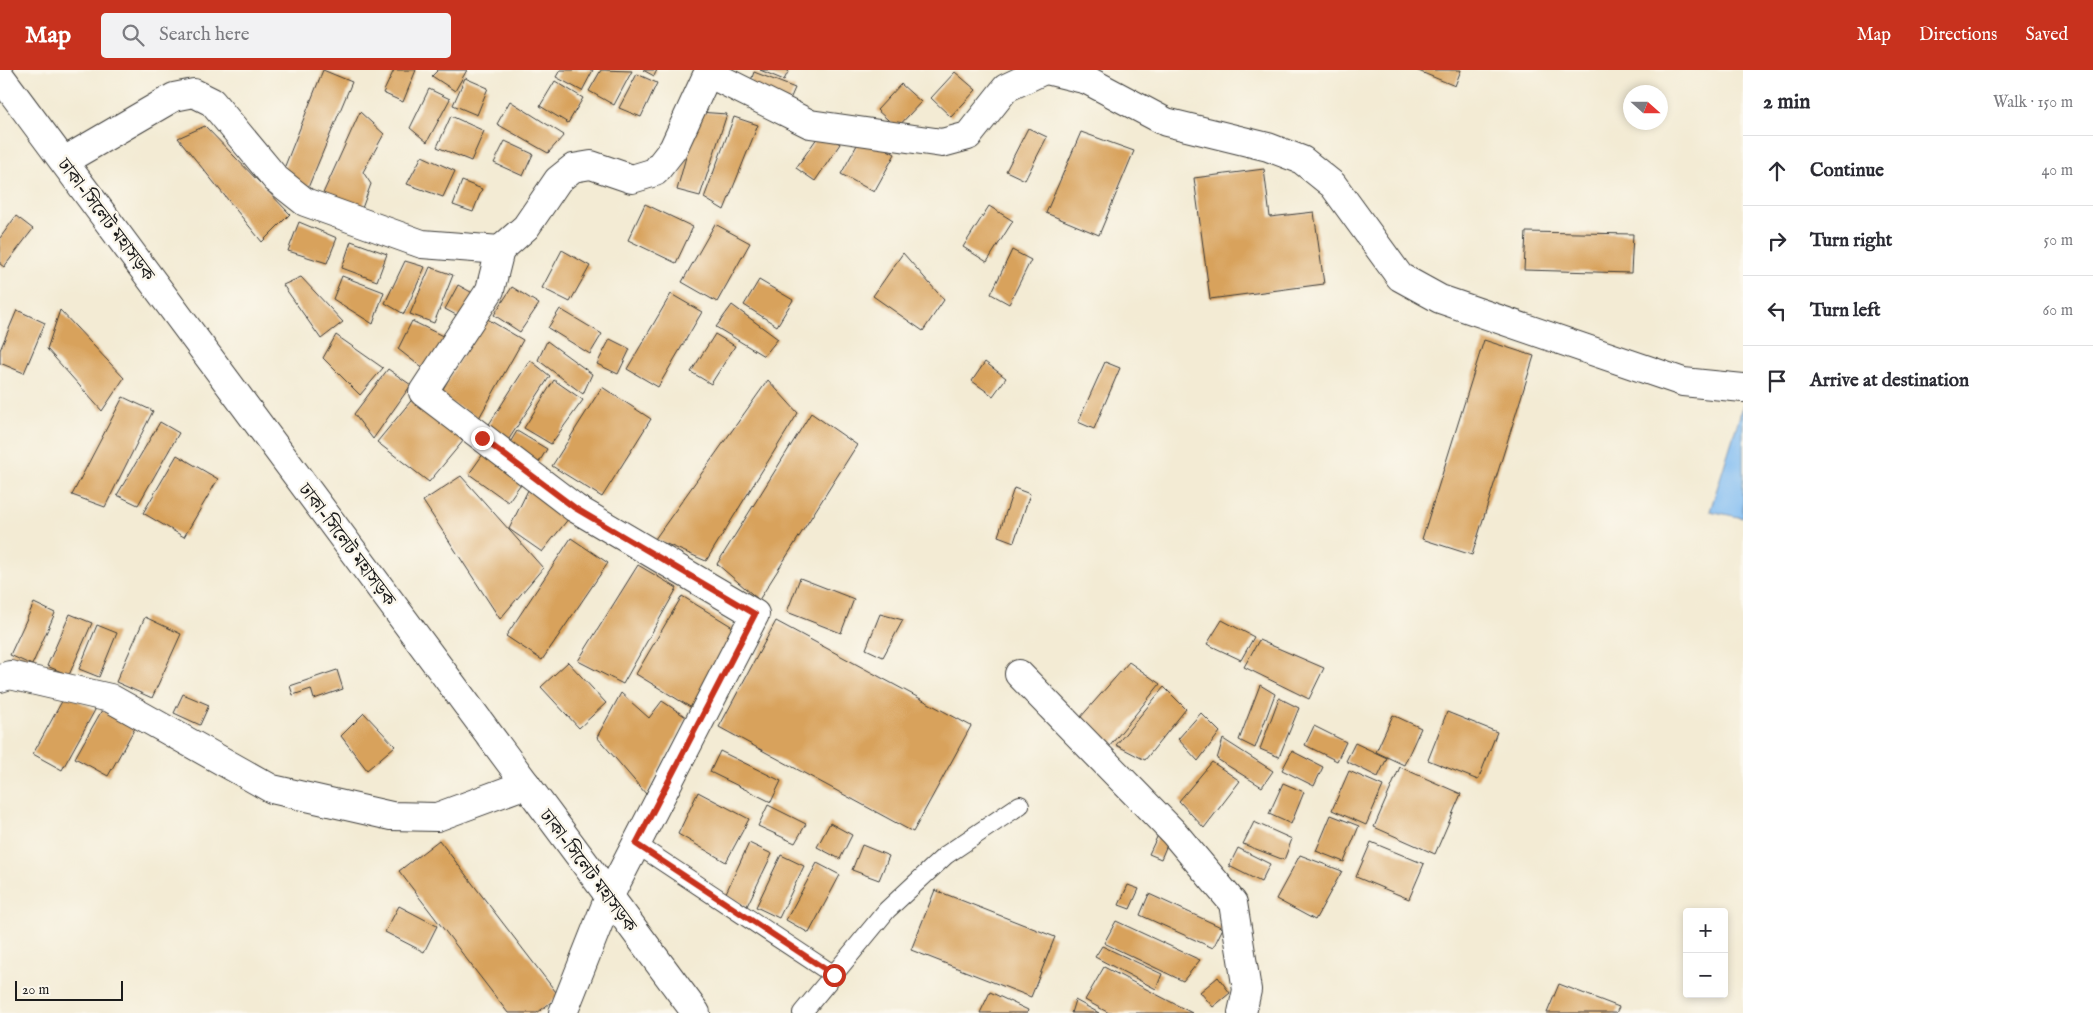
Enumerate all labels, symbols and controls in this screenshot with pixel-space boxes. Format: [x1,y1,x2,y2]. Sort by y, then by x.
search box [101,13,451,58]
text: Map [25,20,71,51]
icon: search [119,21,147,49]
text: Search here [159,23,250,47]
text: Map [1857,24,1891,47]
text: Directions [1919,24,1997,47]
text: Saved [2025,24,2068,47]
north arrow [1623,85,1668,130]
text: 2 min [1763,89,1810,116]
text: Walk · 150 m [1993,93,2073,113]
street label: ঢাকা-সিলেট মহাসড়ক [51,153,161,287]
icon: ahead [1763,157,1791,185]
text: Continue [1810,159,1884,183]
text: 40 m [2041,161,2073,181]
icon: right [1763,227,1791,255]
text: Turn right [1810,229,1892,253]
text: 50 m [2044,231,2073,251]
icon: left [1763,297,1791,325]
text: Turn left [1810,299,1881,323]
text: 60 m [2043,301,2073,321]
icon: arrive [1763,367,1791,395]
text: Arrive at destination [1810,369,1969,393]
route end [471,427,494,450]
street label: ঢাকা-সিলেট মহাসড়ক [292,478,402,612]
street label: ঢাকা-সিলেট মহাসড়ক [533,804,643,938]
map controls [1683,908,1728,998]
button: + [1683,908,1728,953]
button: − [1683,953,1728,998]
route start [823,964,846,987]
scale bar [15,978,122,1001]
text: 20 m [22,981,49,999]

